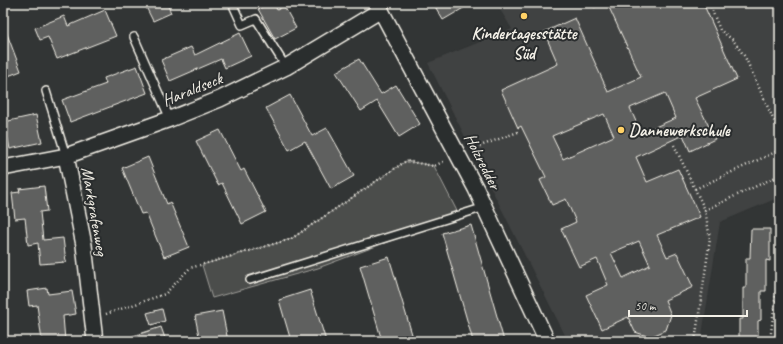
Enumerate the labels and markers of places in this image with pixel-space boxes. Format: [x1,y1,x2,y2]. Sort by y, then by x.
marker: Kindertagesstätte Süd [519,11,529,21]
place label: Kindertagesstätte Süd [471,23,579,64]
place label: Dannewerkschule [629,120,731,141]
marker: Dannewerkschule [616,125,626,135]

